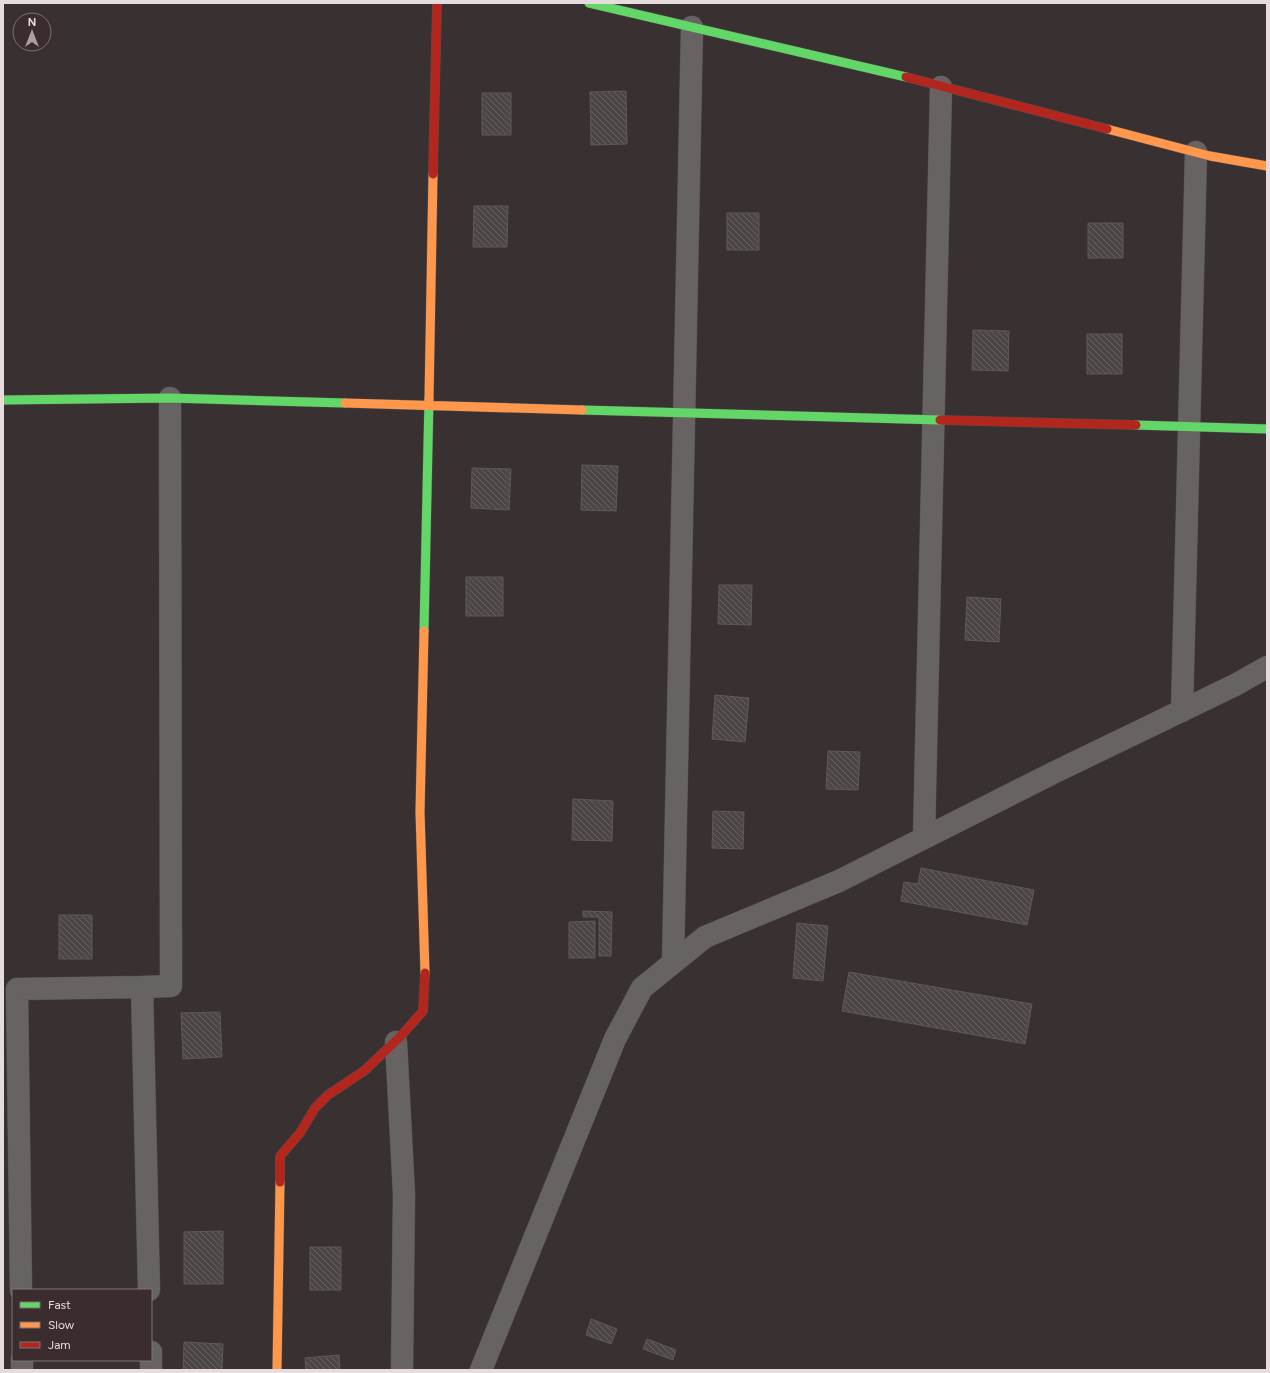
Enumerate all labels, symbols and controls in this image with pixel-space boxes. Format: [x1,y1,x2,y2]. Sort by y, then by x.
north arrow [12,12,52,52]
text: N [28,16,36,29]
legend [12,1289,152,1361]
text: Fast [48,1298,71,1312]
text: Slow [48,1318,75,1332]
text: Jam [48,1338,71,1352]

